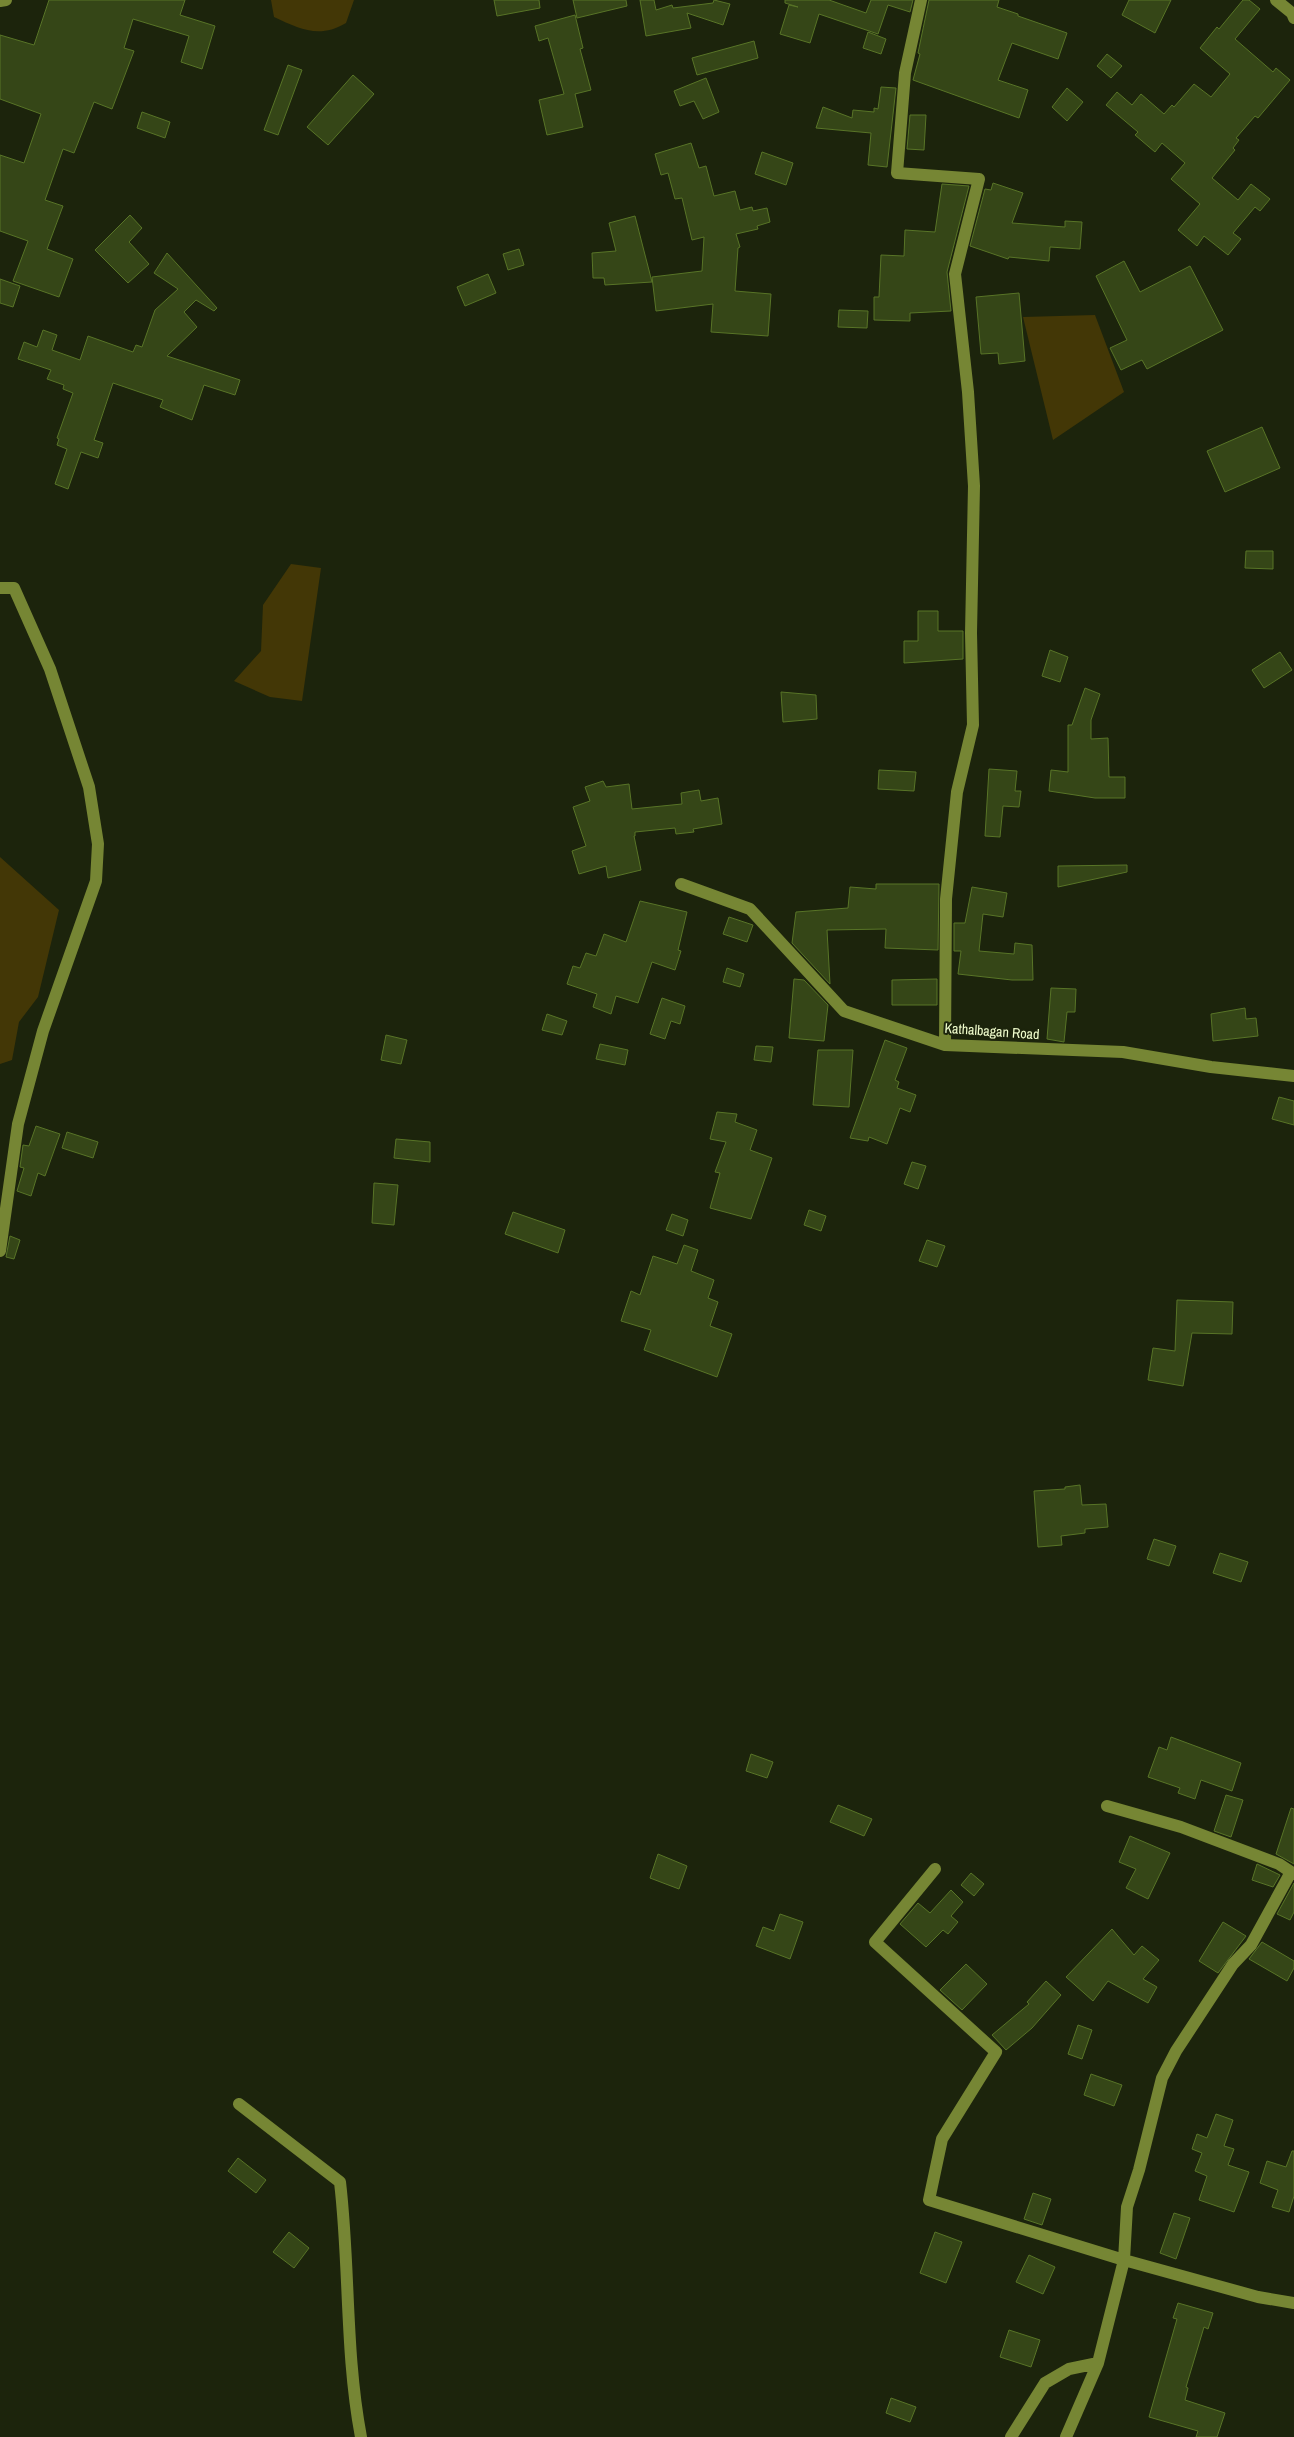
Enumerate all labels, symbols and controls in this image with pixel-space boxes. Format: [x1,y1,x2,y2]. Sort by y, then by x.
street label: Kathalbagan Road [944,1019,1040,1043]

